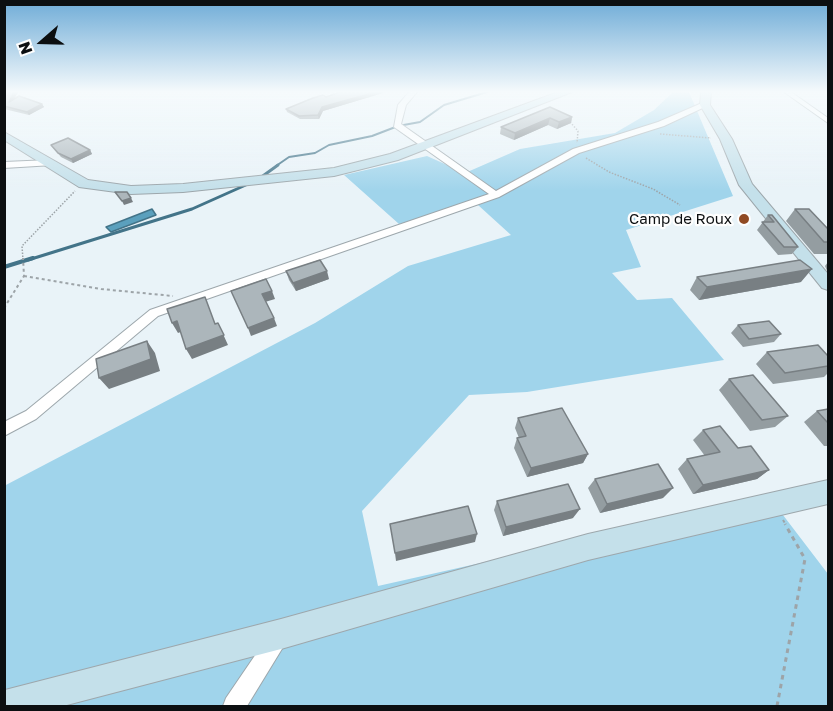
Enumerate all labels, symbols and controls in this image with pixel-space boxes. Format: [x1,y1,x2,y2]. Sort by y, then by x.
north arrow [12,12,72,72]
text: N [14,39,37,57]
place label: Camp de Roux [629,210,732,228]
marker: Camp de Roux [737,212,751,226]

